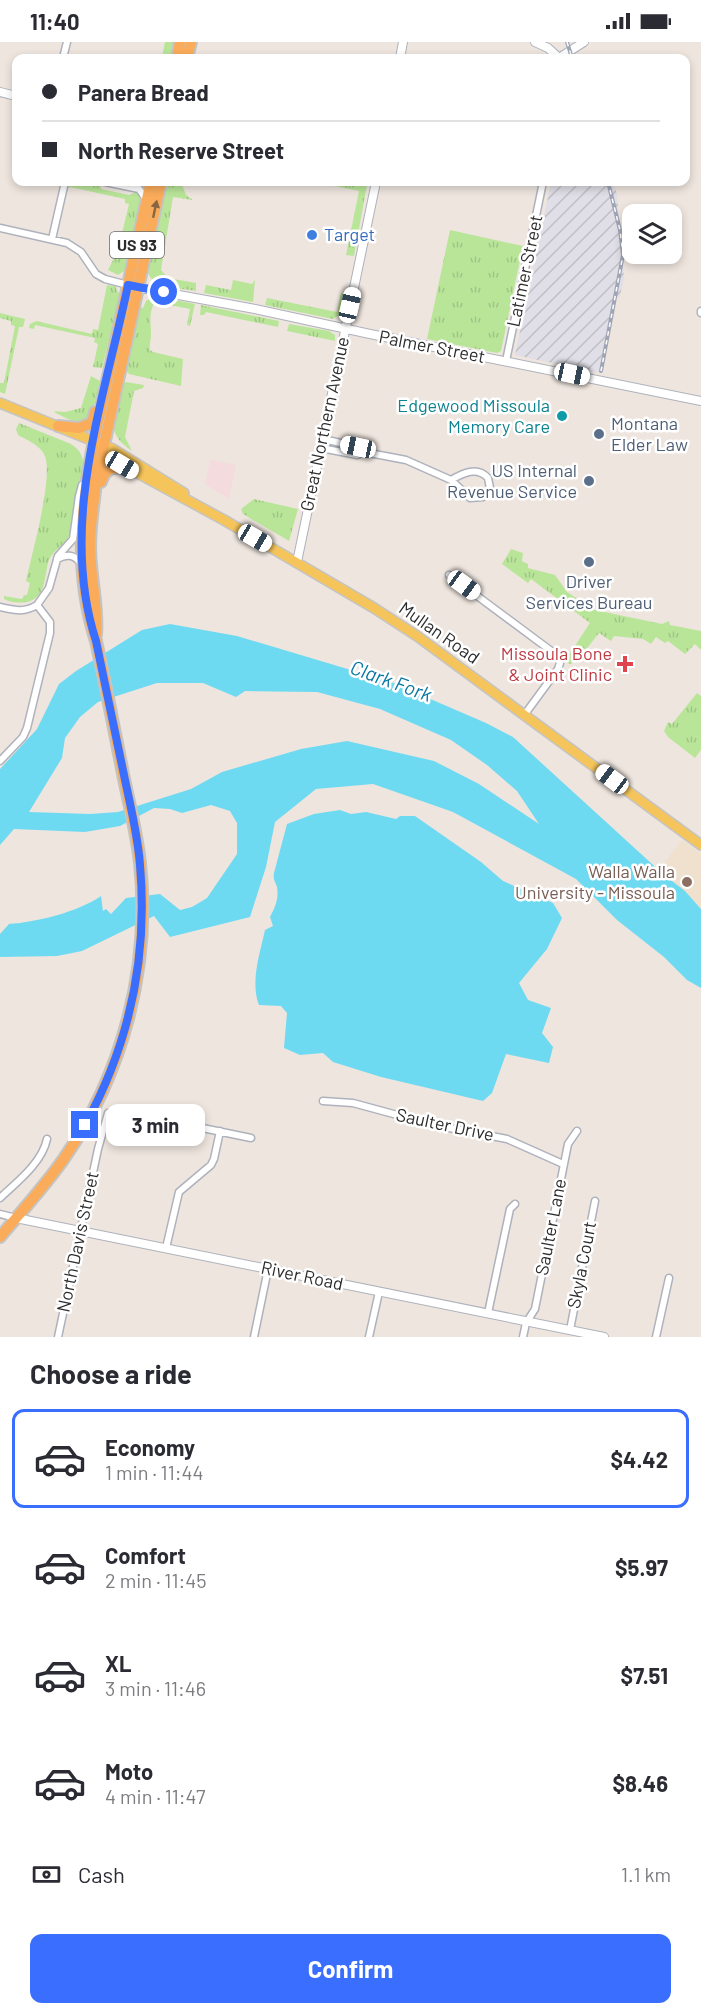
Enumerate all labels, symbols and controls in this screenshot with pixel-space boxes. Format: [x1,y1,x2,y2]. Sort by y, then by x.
text: 11:40 [30,8,80,34]
text: Panera Bread [78,79,209,105]
text: North Reserve Street [78,137,284,163]
one-way arrow [151,200,160,219]
map controls [622,204,682,264]
button: layers [622,204,682,264]
street label: Latimer Street [501,213,547,329]
place label: Target [324,223,375,245]
marker: Target [305,228,319,242]
road number: US 93 [110,232,164,258]
route start [150,278,177,305]
car [337,285,363,325]
street label: Palmer Street [377,325,487,367]
street label: Great Northern Avenue [295,335,353,513]
car [553,361,591,387]
place label: Edgewood Missoula Memory Care [397,394,550,437]
marker: Edgewood Missoula Memory Care [555,409,569,423]
place label: Montana Elder Law [611,412,688,455]
marker: Montana Elder Law [592,427,606,441]
car [339,434,377,460]
car [102,448,142,482]
place label: US Internal Revenue Service [447,459,577,502]
marker: US Internal Revenue Service [582,474,596,488]
car [235,521,275,555]
marker: Driver Services Bureau [582,555,596,569]
car [444,567,484,603]
place label: Driver Services Bureau [526,570,652,613]
street label: Mullan Road [395,596,484,668]
place label: Missoula Bone & Joint Clinic [501,642,612,685]
water label: Clark Fork [347,654,436,706]
marker: Missoula Bone & Joint Clinic [616,655,634,673]
car [592,761,632,797]
place label: Walla Walla University - Missoula [515,860,675,903]
marker: Walla Walla University - Missoula [680,875,694,889]
street label: Saulter Drive [394,1103,496,1145]
callout: 3 min [106,1104,205,1146]
route end [71,1111,98,1138]
text: 3 min [132,1113,179,1137]
street label: North Davis Street [51,1169,103,1314]
street label: Saulter Lane [530,1177,570,1277]
street label: Skyla Court [562,1219,600,1310]
street label: River Road [259,1256,345,1294]
text: Choose a ride [30,1357,192,1389]
icon: car [33,1432,87,1486]
text: Economy [105,1434,195,1460]
text: $4.42 [611,1446,668,1472]
text: 1 min · 11:44 [105,1460,204,1484]
icon: car [33,1540,87,1594]
text: Comfort [105,1542,186,1568]
text: $5.97 [615,1554,668,1580]
text: 2 min · 11:45 [105,1568,206,1592]
icon: car [33,1648,87,1702]
text: XL [105,1650,131,1676]
text: $7.51 [621,1662,668,1688]
text: 3 min · 11:46 [105,1676,206,1700]
icon: car [33,1756,87,1810]
text: Moto [105,1758,153,1784]
text: $8.46 [612,1770,668,1796]
text: 4 min · 11:47 [105,1784,205,1808]
icon: cash [30,1858,63,1891]
text: Cash [78,1861,125,1887]
text: 1.1 km [621,1862,671,1886]
button: Confirm [30,1934,671,2003]

